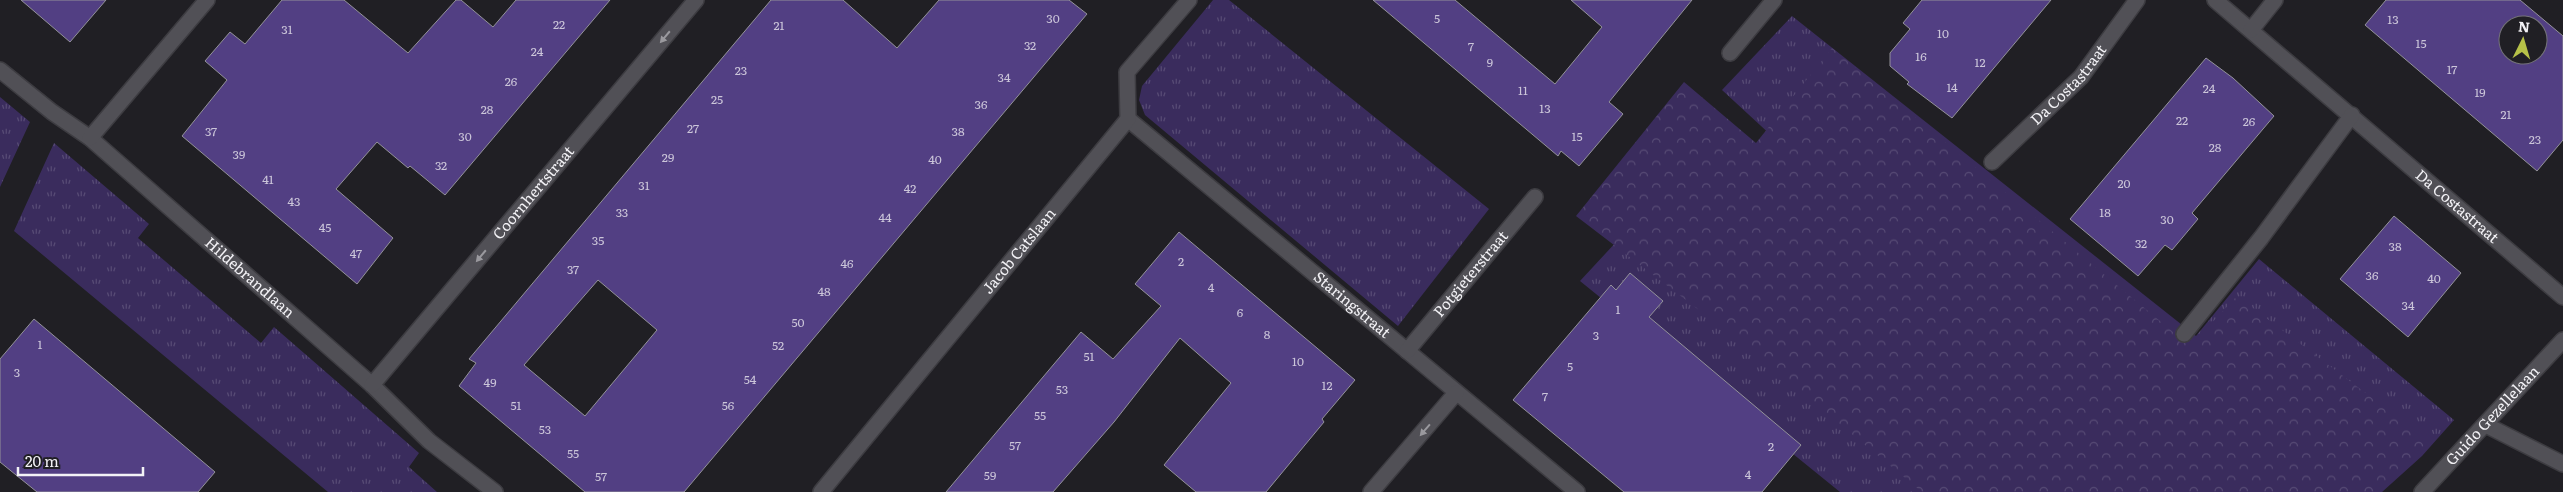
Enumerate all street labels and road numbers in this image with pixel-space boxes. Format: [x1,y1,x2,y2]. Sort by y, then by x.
street label: Da Costastraat [2024,39,2111,130]
street label: Coornhertstraat [486,140,579,244]
street label: Da Costastraat [2411,163,2505,248]
street label: Jacob Catslaan [976,202,1060,298]
street label: Potgieterstraat [1427,225,1513,321]
street label: Hildebrandlaan [201,231,301,323]
street label: Staringstraat [1309,265,1396,343]
street label: Guido Gezellelaan [2439,360,2544,470]

